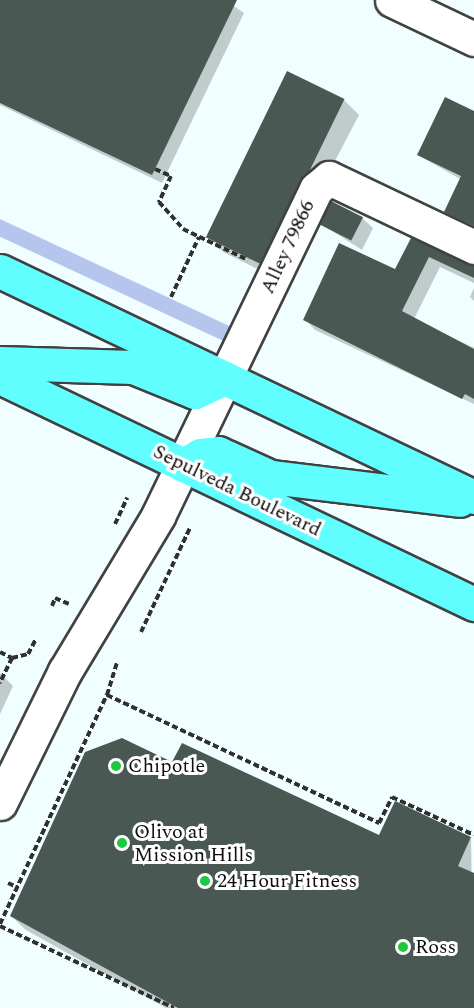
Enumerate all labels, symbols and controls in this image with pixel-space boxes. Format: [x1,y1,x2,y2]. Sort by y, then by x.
street label: Alley 79866 [256,196,320,298]
street label: Sepulveda Boulevard [149,440,325,542]
place label: Chipotle [128,754,205,778]
marker: Chipotle [109,759,123,773]
place label: Olivo at Mission Hills [134,820,253,867]
marker: Olivo at Mission Hills [115,836,129,850]
place label: 24 Hour Fitness [217,869,357,893]
marker: 24 Hour Fitness [198,874,212,888]
place label: Ross [415,935,456,959]
marker: Ross [396,940,410,954]

